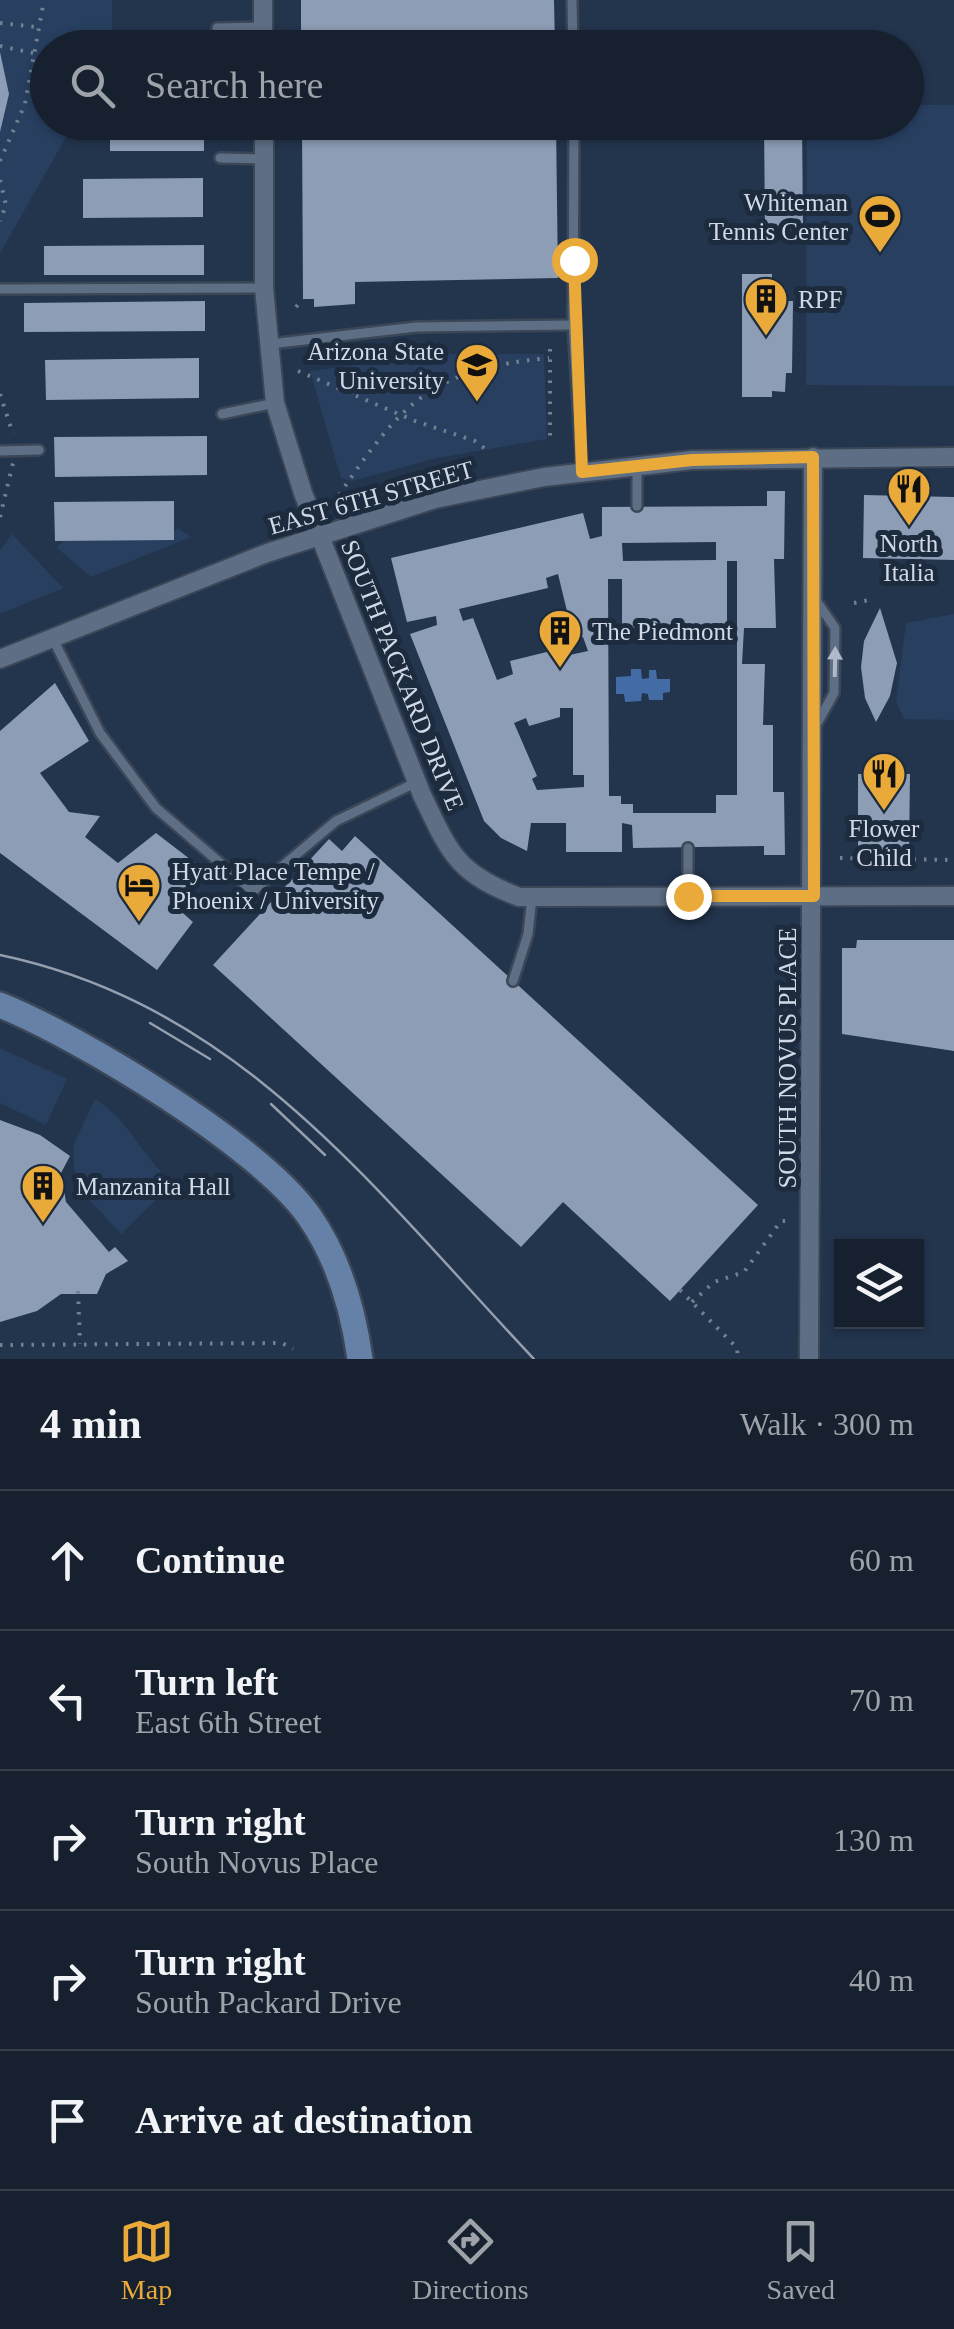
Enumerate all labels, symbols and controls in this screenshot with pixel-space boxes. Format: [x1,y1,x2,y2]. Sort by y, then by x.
search box [30,30,924,140]
icon: search [65,58,120,113]
text: Search here [145,64,323,106]
place label: Whiteman Tennis Center [709,189,849,245]
sports icon: Whiteman Tennis Center [857,193,903,254]
route start [552,238,598,284]
building icon: RPF [743,276,789,337]
place label: RPF [798,286,842,313]
place label: Arizona State University [307,338,444,394]
school or university icon: Arizona State University [454,342,500,403]
street label: EAST 6TH STREET [266,455,477,540]
restaurant icon: North Italia [886,466,932,527]
place label: North Italia [880,530,939,586]
street label: SOUTH PACKARD DRIVE [336,536,469,814]
building icon: The Piedmont [537,608,583,669]
place label: The Piedmont [592,618,733,645]
one-way arrow [827,646,843,678]
restaurant icon: Flower Child [861,751,907,812]
place label: Flower Child [849,815,920,871]
place label: Hyatt Place Tempe / Phoenix / University [172,858,379,914]
hotel icon: Hyatt Place Tempe / Phoenix / University [116,862,162,923]
route end [666,874,712,920]
street label: SOUTH NOVUS PLACE [774,927,801,1189]
building icon: Manzanita Hall [20,1163,66,1224]
place label: Manzanita Hall [76,1173,231,1200]
map controls [834,1239,924,1329]
button: layers [834,1239,924,1329]
text: 4 min [40,1401,142,1447]
text: Walk · 300 m [740,1406,914,1442]
icon: ahead [40,1533,95,1588]
text: Continue [135,1539,285,1581]
text: 60 m [849,1542,914,1578]
text: Turn left [135,1661,278,1703]
icon: left [40,1673,95,1728]
text: 70 m [849,1682,914,1718]
text: East 6th Street [135,1704,322,1740]
text: Turn right [135,1801,306,1843]
icon: right [40,1813,95,1868]
text: 130 m [833,1822,914,1858]
text: South Novus Place [135,1844,379,1880]
text: Turn right [135,1941,306,1983]
icon: right [40,1953,95,2008]
text: 40 m [849,1962,914,1998]
text: South Packard Drive [135,1984,402,2020]
icon: arrive [40,2093,95,2148]
text: Arrive at destination [135,2099,473,2141]
tab: Map [119,2214,174,2306]
tab: Directions [412,2214,529,2306]
tab: Saved [767,2214,835,2306]

